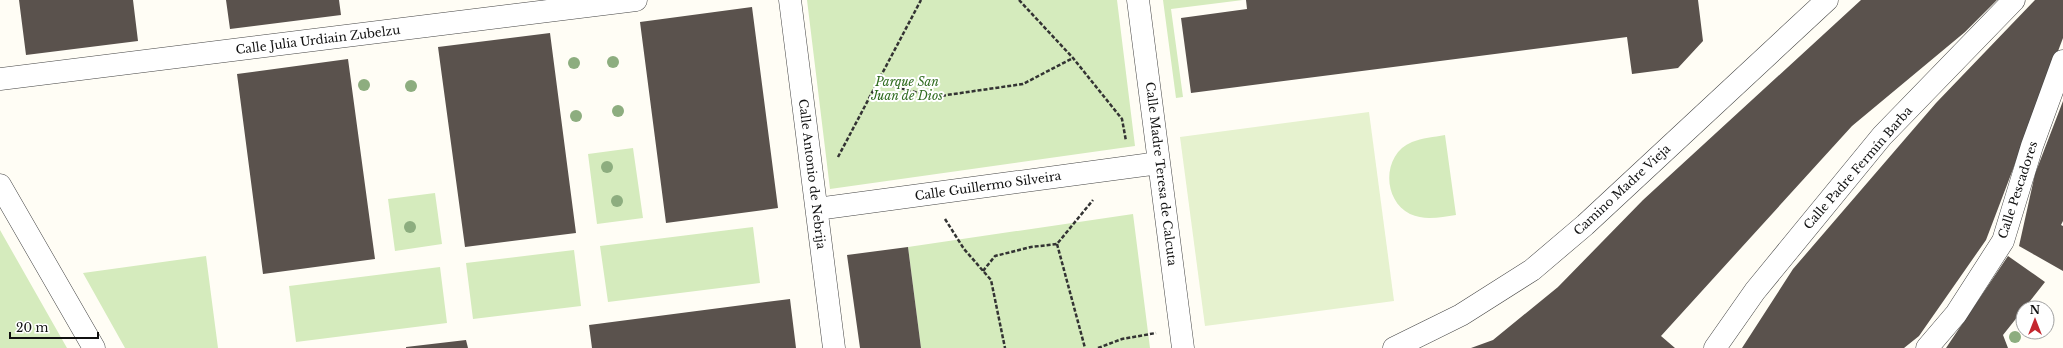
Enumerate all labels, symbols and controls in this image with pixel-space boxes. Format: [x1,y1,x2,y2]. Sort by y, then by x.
street label: Calle Julia Urdiain Zubelzu [235,22,401,57]
park label: Parque San Juan de Dios [870,74,943,103]
street label: Calle Madre Teresa de Calcuta [1143,81,1180,267]
street label: Calle Antonio de Nebrija [796,98,829,250]
street label: Calle Padre Fermín Barba [1800,103,1915,232]
street label: Calle Pescadores [1995,139,2040,240]
street label: Camino Madre Vieja [1570,141,1673,238]
street label: Calle Guillermo Silveira [914,168,1062,203]
north arrow [2015,300,2055,340]
text: N [2030,303,2041,317]
scale bar [10,314,98,340]
text: 20 m [16,320,48,335]

